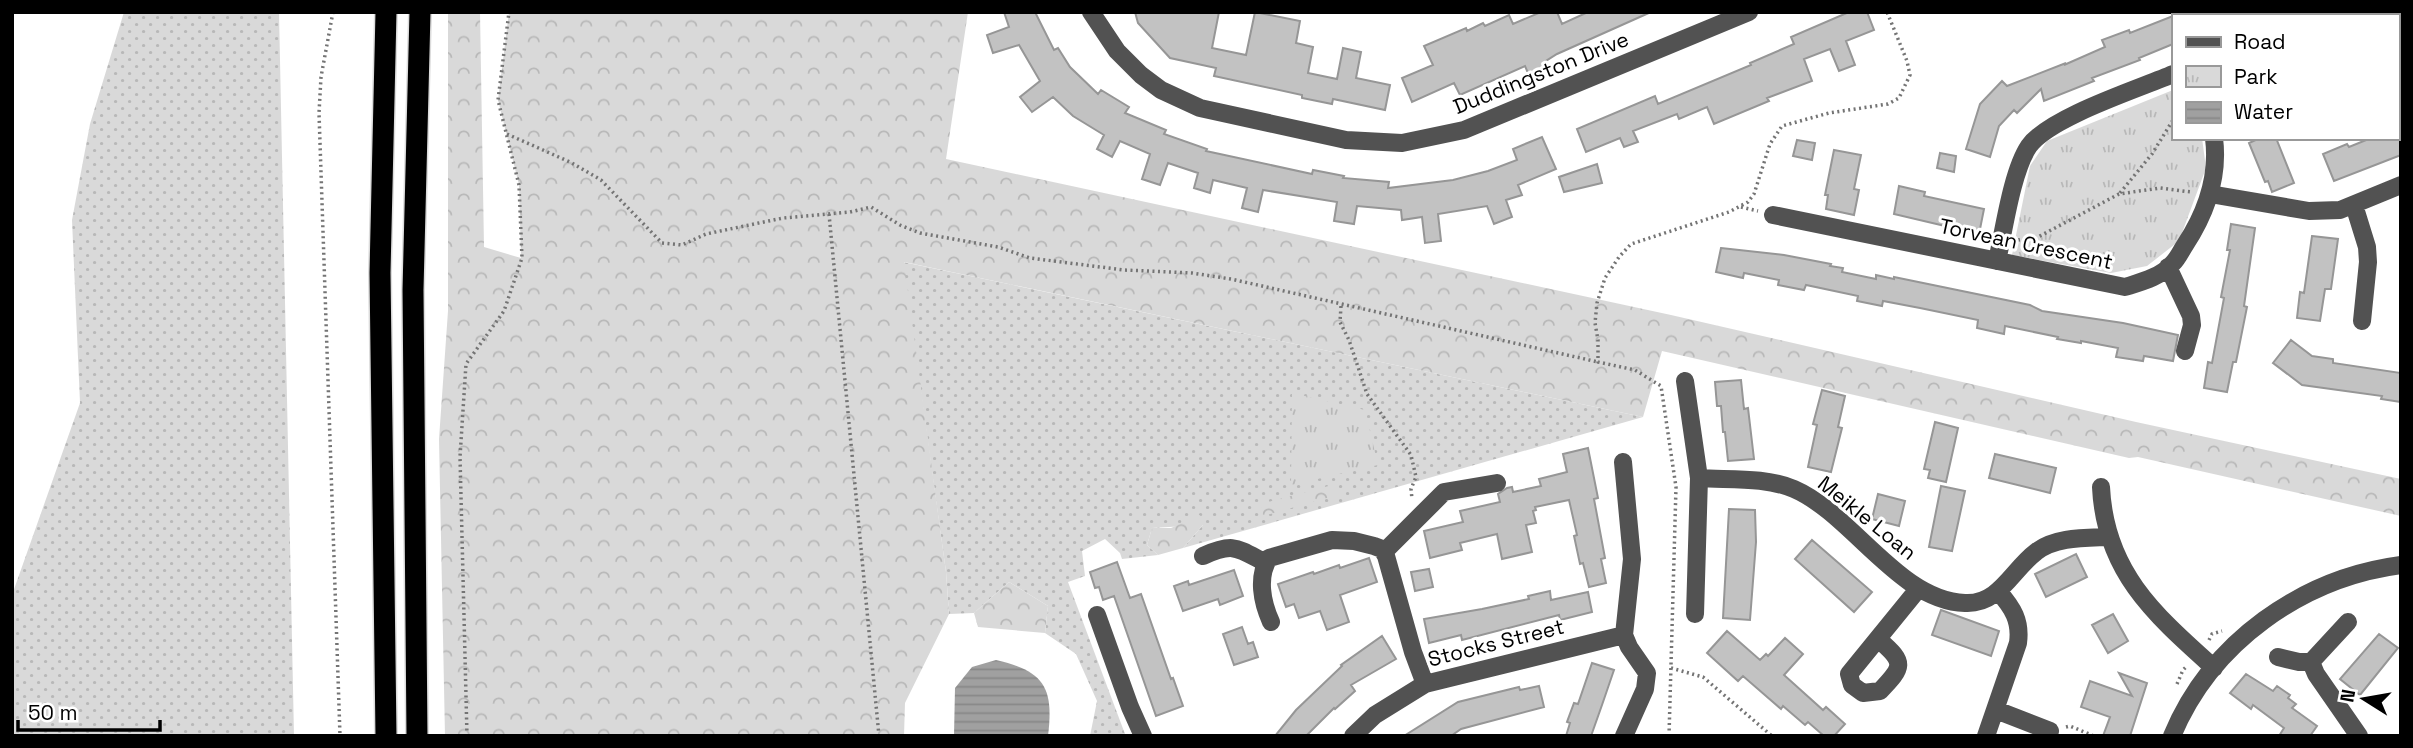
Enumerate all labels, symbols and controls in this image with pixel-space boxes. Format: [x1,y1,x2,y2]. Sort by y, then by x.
legend [2172,14,2399,140]
street label: Duddingston Drive [1449,25,1633,120]
text: Road [2234,28,2286,55]
text: Park [2234,63,2278,90]
text: Water [2234,98,2293,125]
street label: Torvean Crescent [1937,212,2115,275]
street label: Meikle Loan [1812,470,1922,566]
street label: Stocks Street [1425,613,1567,672]
north arrow [2329,664,2399,734]
text: N [2334,687,2361,704]
scale bar [18,688,159,732]
text: 50 m [28,699,78,726]

